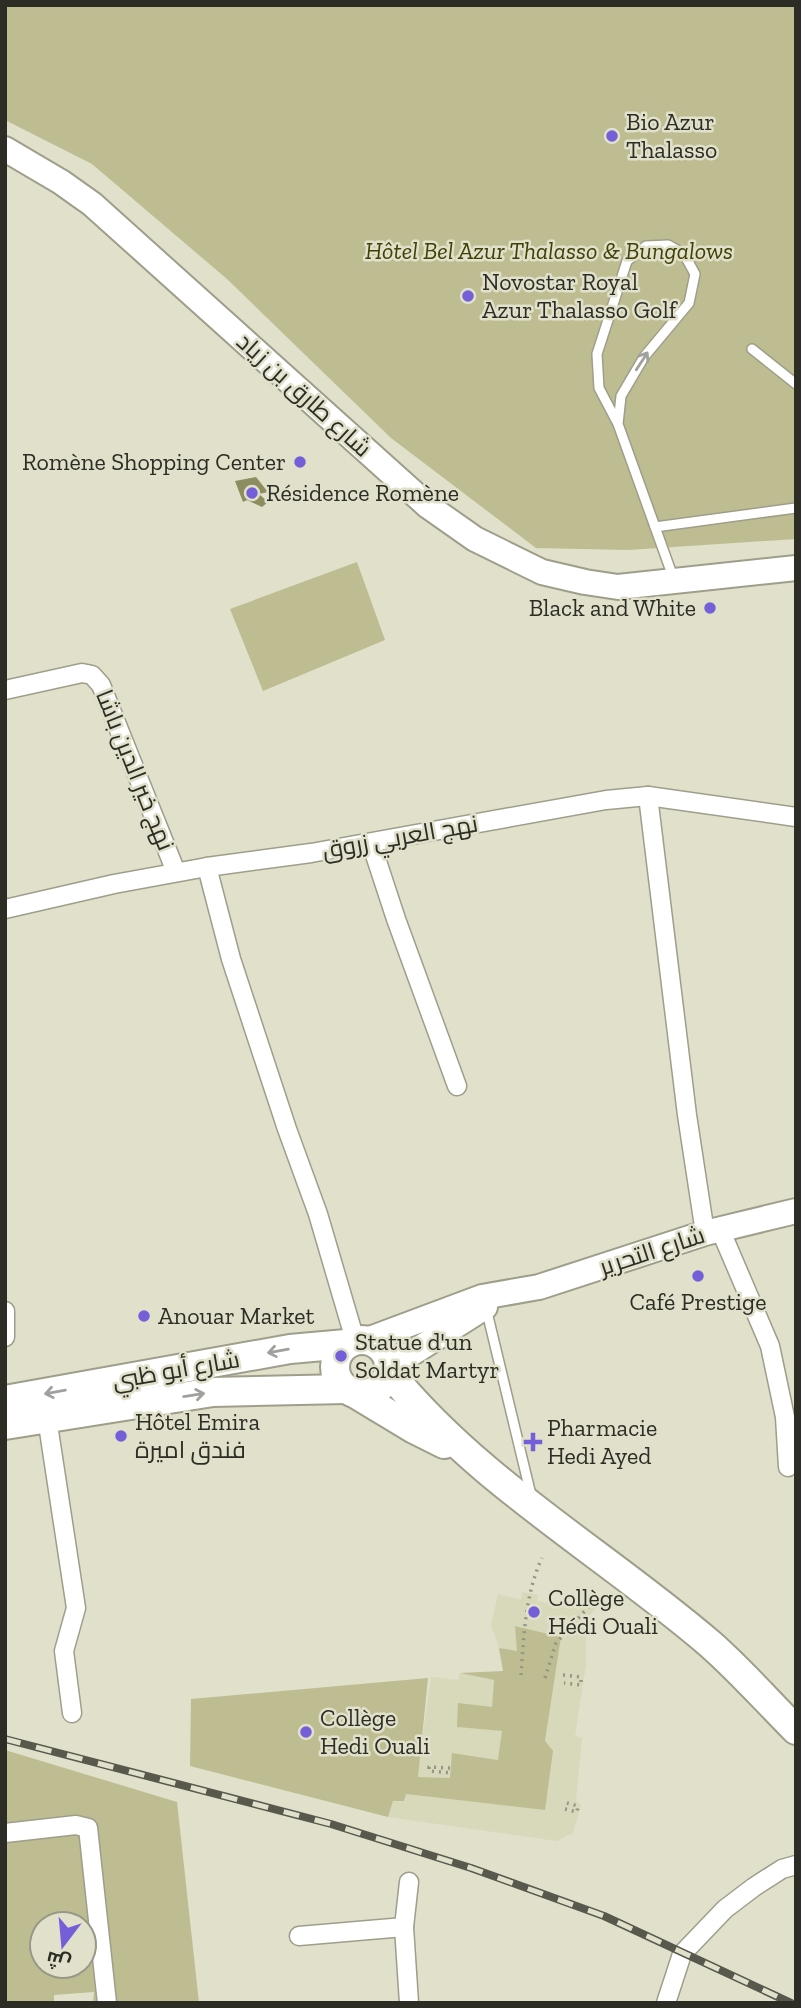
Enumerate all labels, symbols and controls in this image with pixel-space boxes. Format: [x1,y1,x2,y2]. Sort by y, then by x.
place label: Bio Azur Thalasso [626,107,717,164]
marker: Bio Azur Thalasso [604,128,620,144]
park label: Hôtel Bel Azur Thalasso & Bungalows [365,236,733,265]
place label: Novostar Royal Azur Thalasso Golf [482,267,679,324]
marker: Novostar Royal Azur Thalasso Golf [460,288,476,304]
street label: شارع طارق بن زياد [230,327,378,464]
one-way arrow [635,352,649,372]
place label: Romène Shopping Center [22,447,286,476]
marker: Romène Shopping Center [292,454,308,470]
place label: Résidence Romène [266,478,459,507]
marker: Résidence Romène [244,485,260,501]
place label: Black and White [529,593,696,622]
marker: Black and White [702,600,718,616]
street label: نهج خير الدين باشا [88,685,181,855]
street label: نهج العربي زروق [320,809,481,869]
street label: شارع التحرير [594,1220,709,1284]
marker: Café Prestige [690,1268,706,1284]
place label: Café Prestige [629,1287,767,1316]
place label: Anouar Market [158,1301,315,1330]
marker: Anouar Market [136,1308,152,1324]
place label: Statue d'un Soldat Martyr [355,1327,499,1384]
street label: شارع أبو ظبي [110,1343,243,1400]
one-way arrow [267,1345,290,1359]
marker: Statue d'un Soldat Martyr [333,1348,349,1364]
one-way arrow [44,1386,66,1399]
one-way arrow [182,1388,205,1401]
place label: Hôtel Emira فندق اميرة [135,1407,261,1465]
place label: Pharmacie Hedi Ayed [547,1413,657,1470]
marker: Hôtel Emira فندق اميرة [113,1428,129,1444]
marker: Pharmacie Hedi Ayed [525,1434,541,1450]
place label: Collège Hédi Ouali [548,1583,658,1640]
marker: Collège Hédi Ouali [526,1604,542,1620]
place label: Collège Hedi Ouali [320,1703,430,1760]
marker: Collège Hedi Ouali [298,1724,314,1740]
north arrow [28,1910,98,1980]
text: ش [44,1946,73,1975]

